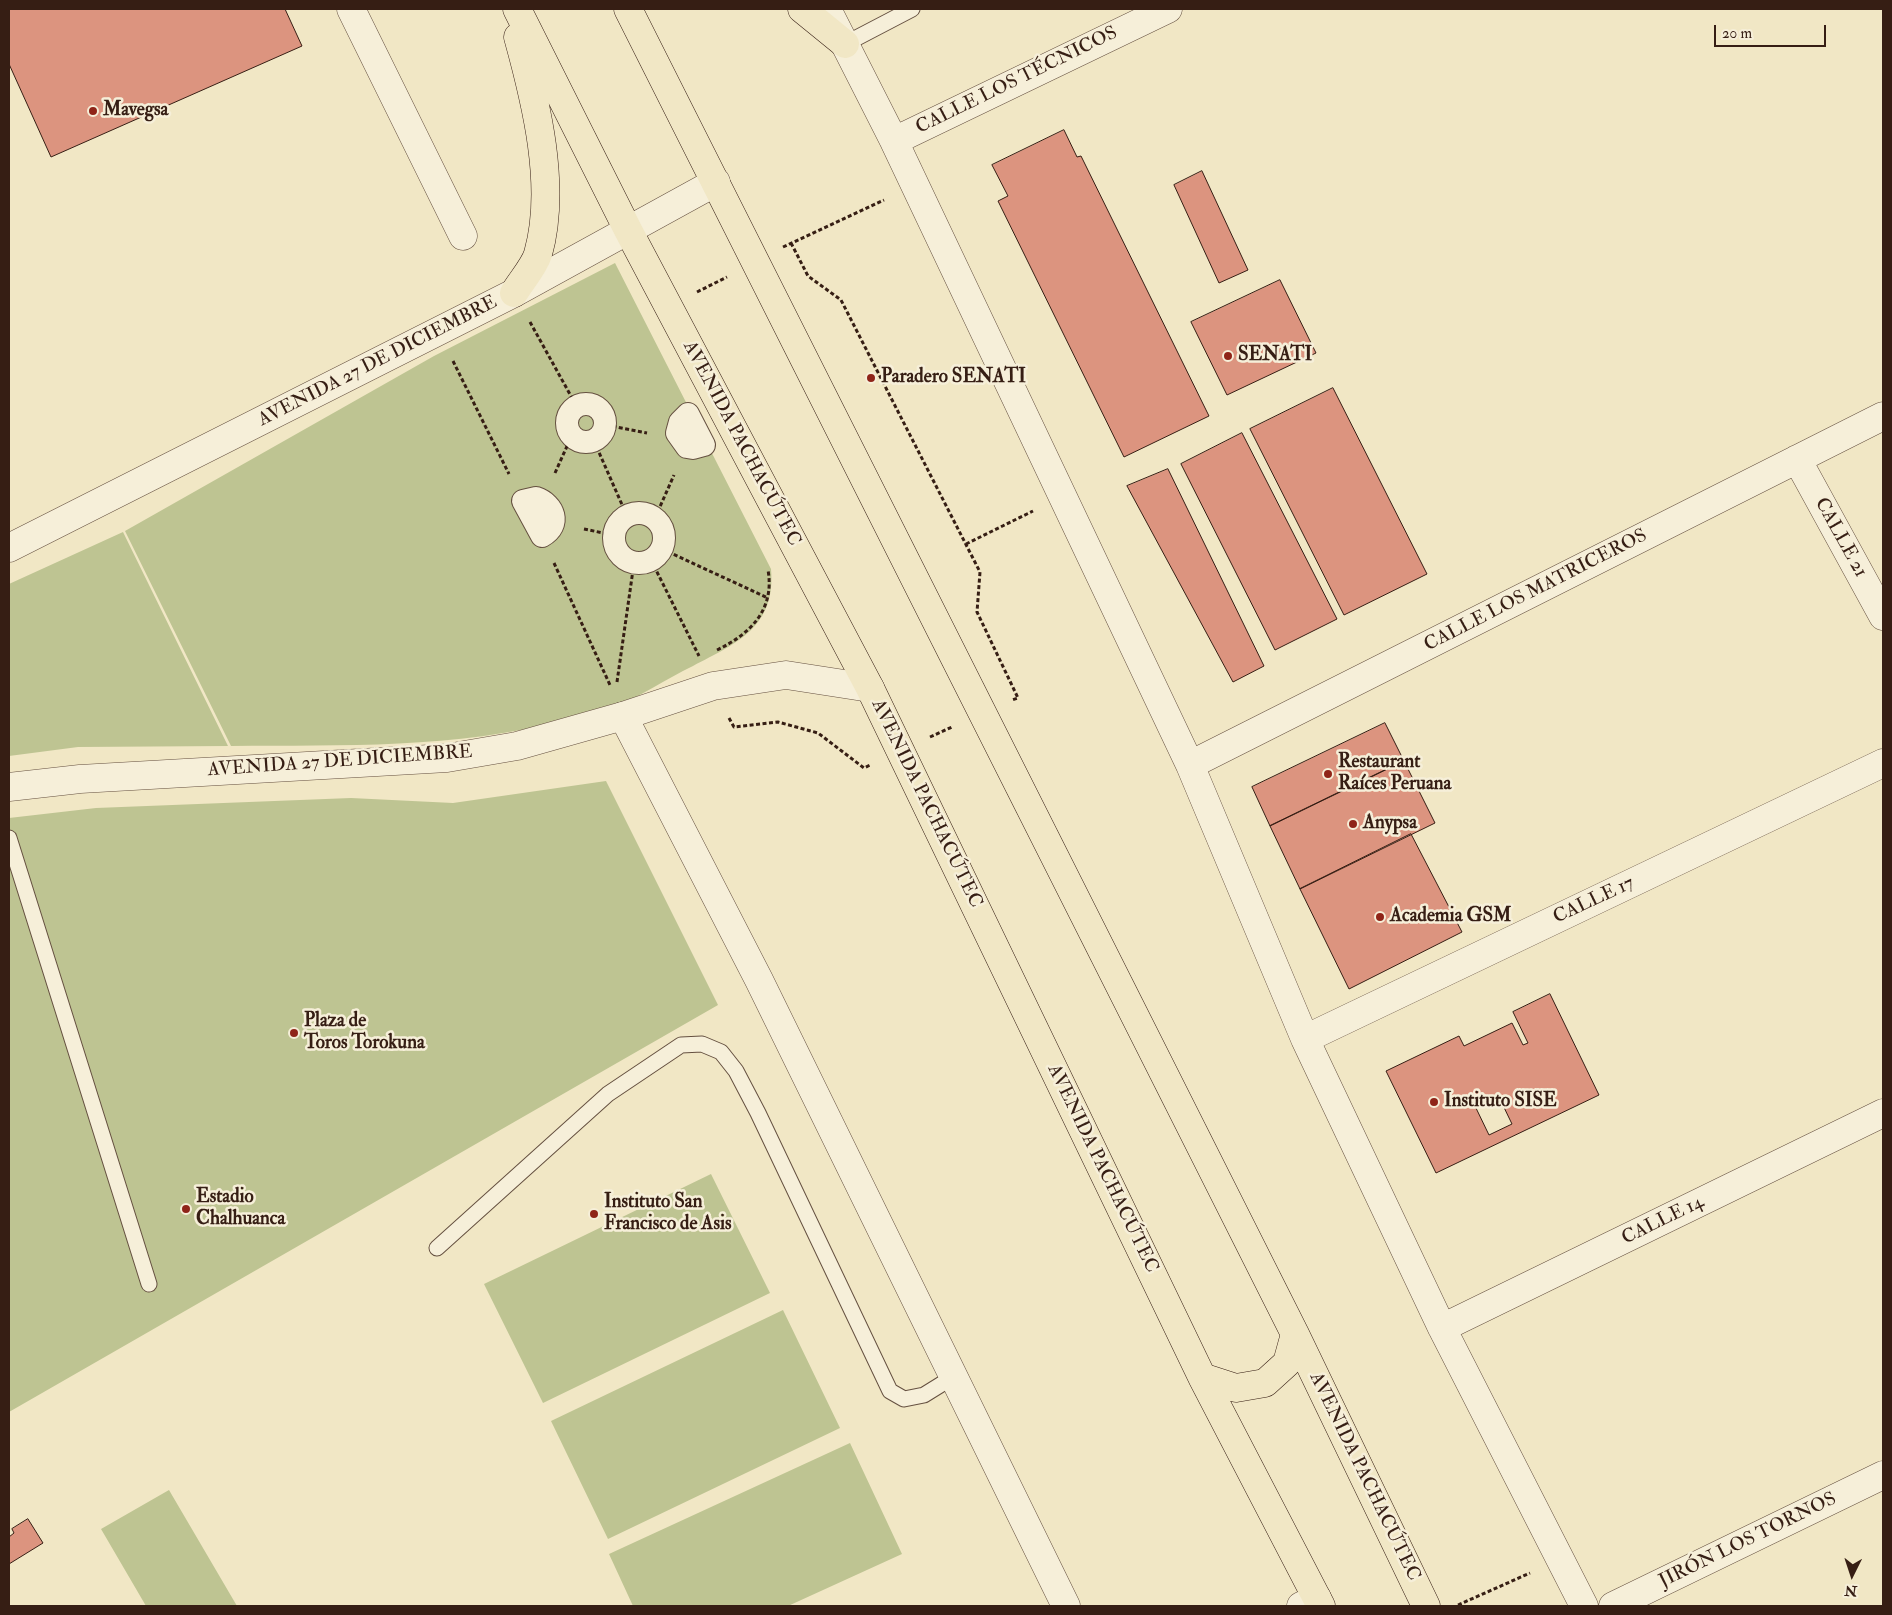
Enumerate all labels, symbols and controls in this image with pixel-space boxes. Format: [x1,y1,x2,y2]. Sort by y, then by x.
scale bar [1717,15,1830,47]
street label: CALLE LOS TÉCNICOS [913,22,1121,140]
text: 20 m [1722,24,1752,43]
place label: Mavegsa [103,100,168,122]
marker: Mavegsa [87,105,99,117]
street label: AVENIDA 27 DE DICIEMBRE [255,292,501,432]
street label: AVENIDA PACHACÚTEC [677,337,805,551]
place label: SENATI [1238,345,1312,367]
marker: SENATI [1222,350,1234,362]
place label: Paradero SENATI [881,367,1026,389]
marker: Paradero SENATI [865,372,877,384]
street label: CALLE 21 [1809,494,1871,582]
street label: CALLE LOS MATRICEROS [1421,525,1651,657]
street label: AVENIDA PACHACÚTEC [866,696,986,912]
street label: AVENIDA 27 DE DICIEMBRE [207,741,473,783]
place label: Restaurant Raíces Peruana [1338,752,1451,796]
marker: Restaurant Raíces Peruana [1322,768,1334,780]
place label: Anypsa [1363,813,1417,835]
marker: Anypsa [1347,818,1359,830]
street label: CALLE 17 [1550,872,1638,930]
place label: Academia GSM [1390,906,1511,928]
marker: Academia GSM [1374,911,1386,923]
place label: Plaza de Toros Torokuna [304,1011,425,1055]
marker: Plaza de Toros Torokuna [288,1027,300,1039]
street label: AVENIDA PACHACÚTEC [1042,1061,1162,1277]
place label: Instituto SISE [1444,1091,1557,1113]
marker: Instituto SISE [1428,1096,1440,1108]
place label: Estadio Chalhuanca [196,1187,285,1231]
street label: CALLE 14 [1618,1191,1708,1251]
place label: Instituto San Francisco de Asis [604,1192,731,1236]
marker: Estadio Chalhuanca [180,1203,192,1215]
marker: Instituto San Francisco de Asis [588,1208,600,1220]
street label: AVENIDA PACHACÚTEC [1304,1369,1424,1585]
street label: JIRÓN LOS TORNOS [1656,1488,1840,1594]
north arrow [1827,1550,1877,1600]
text: N [1844,1582,1858,1599]

